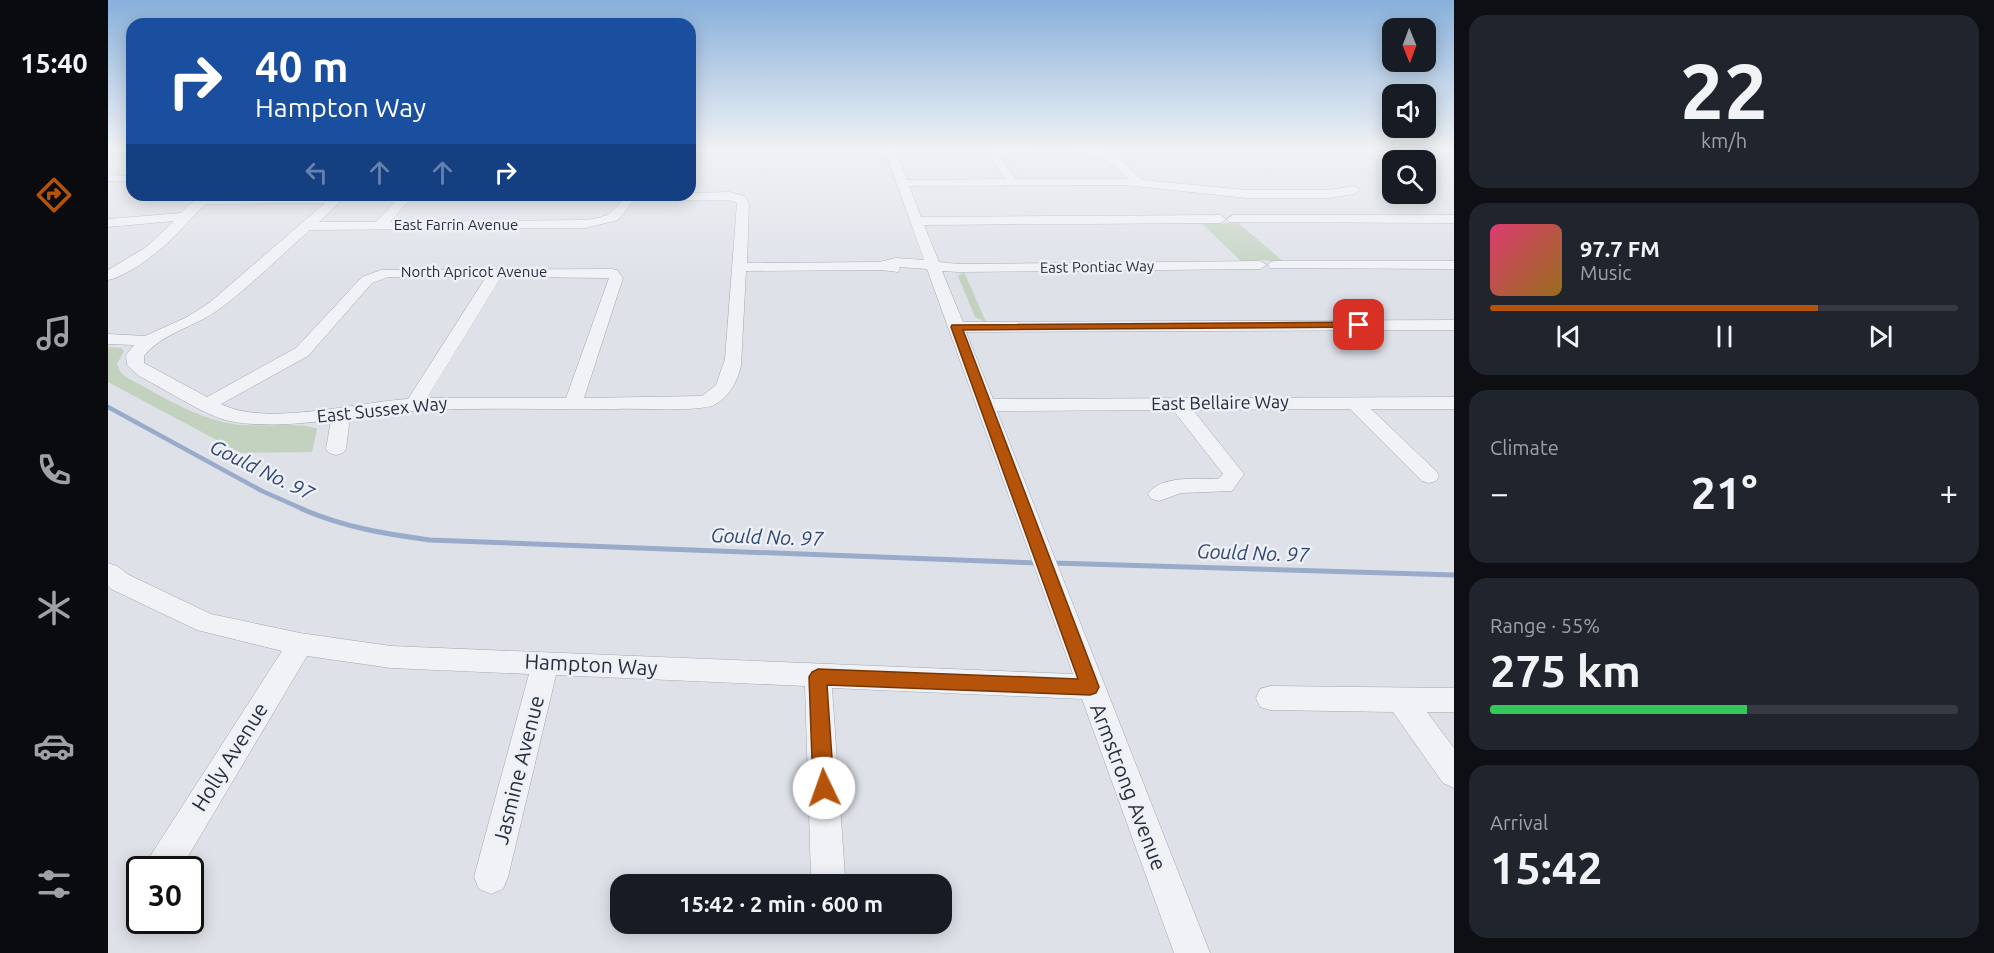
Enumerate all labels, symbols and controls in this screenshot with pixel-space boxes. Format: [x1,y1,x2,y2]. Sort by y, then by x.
north arrow [1382,18,1436,72]
map controls [1382,18,1436,204]
icon: right [156,42,234,120]
text: 40 m [255,43,349,90]
text: 22 [1680,46,1768,134]
text: 15:40 [20,48,88,78]
button: sound [1382,84,1436,138]
text: Hampton Way [255,92,426,122]
text: km/h [1701,129,1747,152]
button: search [1382,150,1436,204]
icon: left [300,156,333,189]
icon: ahead [363,156,396,189]
icon: ahead [426,156,459,189]
icon: right [489,156,522,189]
icon: directions [33,174,75,216]
street label: East Farrin Avenue [394,216,518,233]
text: 97.7 FM [1580,236,1660,261]
street label: East Pontiac Way [1040,257,1154,276]
text: Music [1580,261,1632,284]
street label: North Apricot Avenue [401,263,547,280]
pin [1333,299,1384,350]
icon: arrive [1342,308,1375,341]
icon: music [33,312,75,354]
icon: previous [1552,320,1585,353]
icon: pause [1708,320,1741,353]
icon: next [1864,320,1897,353]
street label: East Bellaire Way [1151,391,1289,413]
street label: East Sussex Way [316,392,448,426]
water label: Gould No. 97 [206,434,319,505]
text: Climate [1490,436,1559,459]
icon: phone [33,449,75,491]
text: 21° [1691,467,1757,518]
text: − [1490,474,1509,511]
text: + [1939,474,1958,511]
water label: Gould No. 97 [710,523,824,550]
water label: Gould No. 97 [1196,539,1310,566]
icon: climate [33,587,75,629]
text: Range · 55% [1490,614,1600,637]
text: 275 km [1490,645,1641,696]
street label: Hampton Way [524,649,658,679]
street label: Jasmine Avenue [488,693,548,847]
street label: Holly Avenue [186,698,272,815]
street label: Armstrong Avenue [1086,700,1172,874]
icon: car [33,725,75,767]
position arrow [792,756,856,820]
text: Arrival [1490,811,1548,834]
text: 15:42 [1490,842,1603,893]
speed limit sign: 30 [126,856,204,934]
icon: filters [33,863,75,905]
text: 15:42 · 2 min · 600 m [679,891,883,916]

